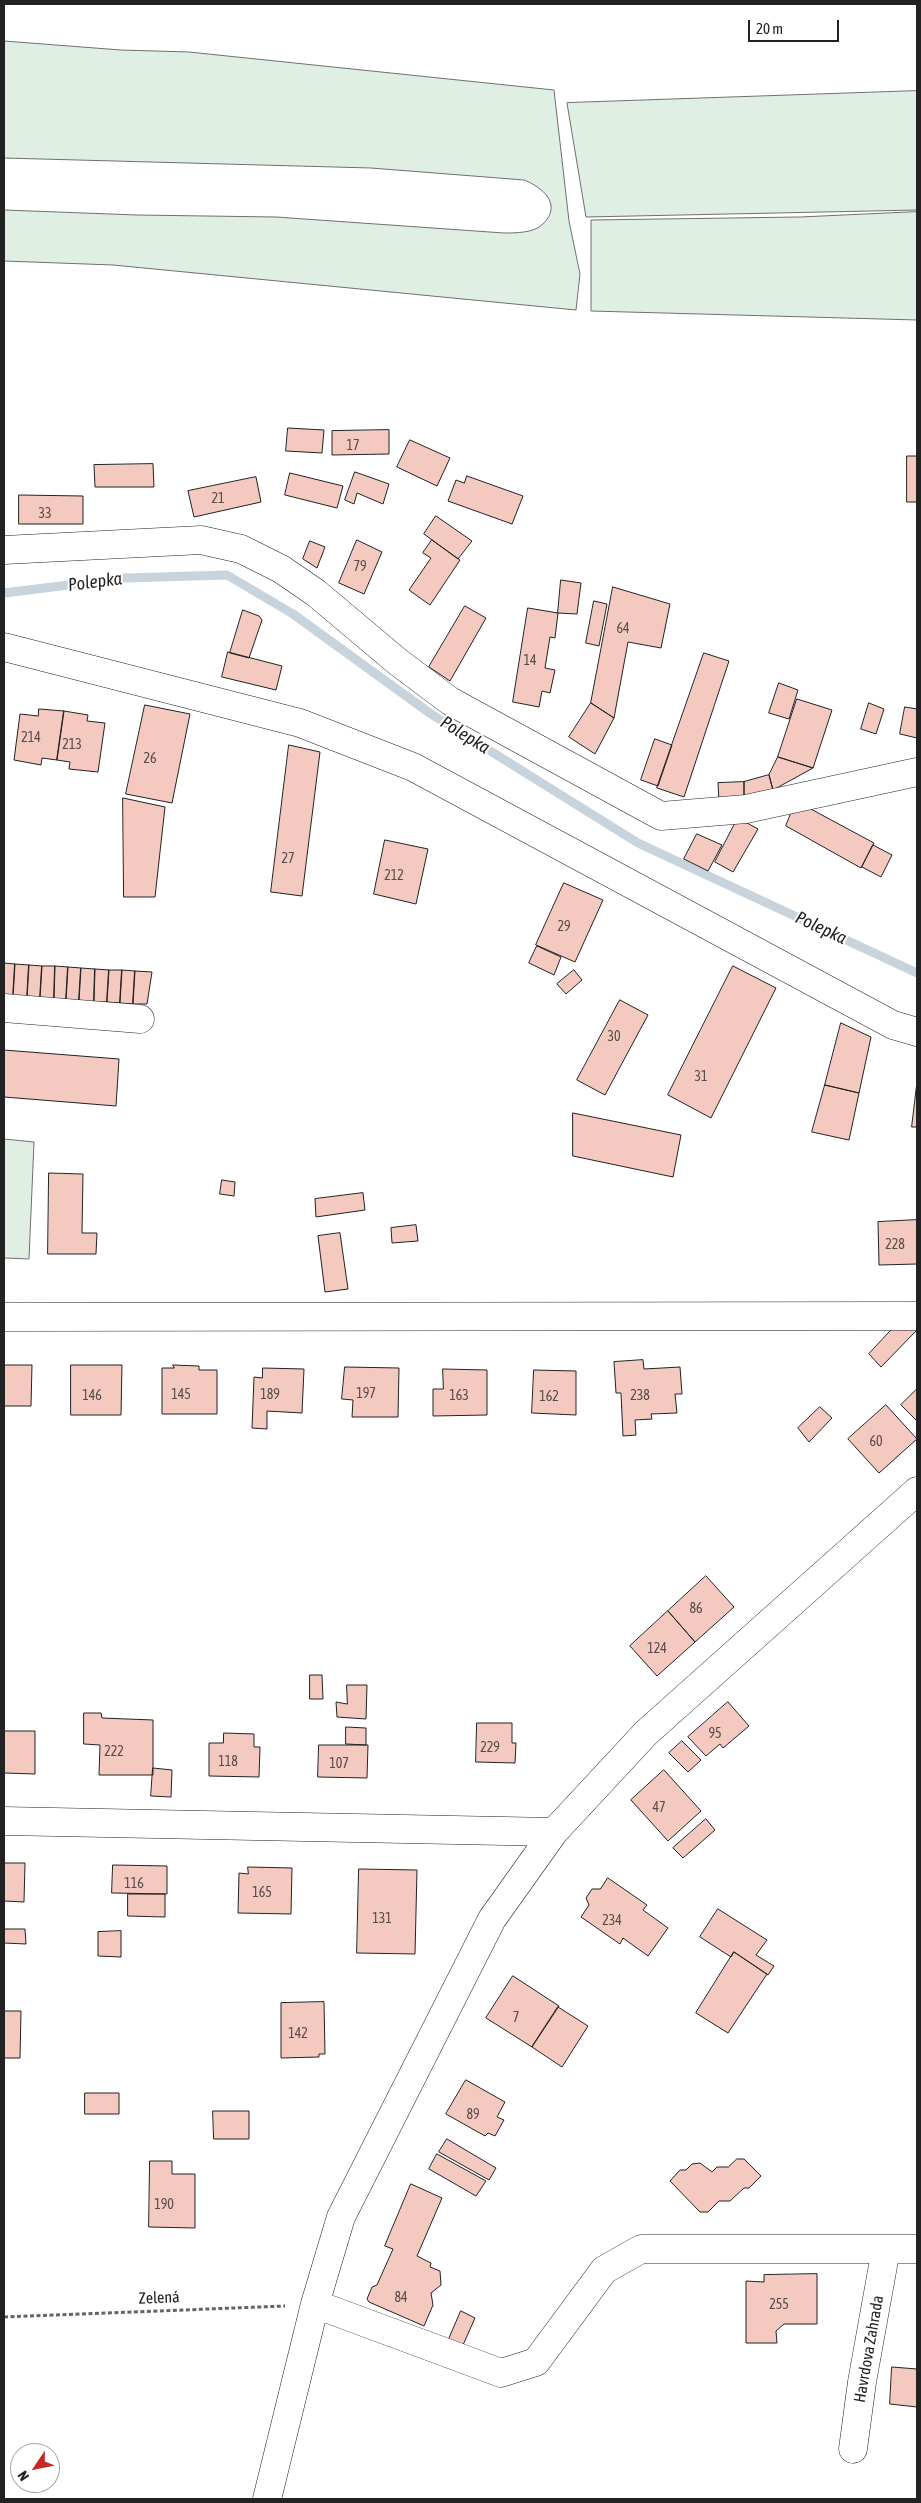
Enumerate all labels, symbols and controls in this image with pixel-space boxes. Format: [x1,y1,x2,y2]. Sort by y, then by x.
scale bar [751,10,842,42]
text: 20 m [756,20,783,37]
house number: 17 [346,438,360,454]
house number: 21 [211,491,225,507]
house number: 33 [38,506,52,522]
house number: 79 [353,559,367,575]
water label: Polepka [67,568,123,596]
house number: 64 [616,621,630,637]
house number: 14 [523,653,537,669]
water label: Polepka [436,711,494,759]
house number: 214 [21,730,41,746]
house number: 213 [62,737,82,753]
house number: 26 [143,751,157,767]
house number: 27 [281,851,295,867]
house number: 212 [384,868,404,884]
water label: Polepka [792,907,850,949]
house number: 29 [557,919,571,935]
house number: 30 [607,1029,621,1045]
house number: 31 [694,1069,708,1085]
house number: 228 [885,1237,905,1253]
house number: 197 [356,1386,376,1402]
house number: 145 [171,1387,191,1403]
house number: 189 [260,1387,280,1403]
house number: 146 [82,1388,102,1404]
house number: 163 [449,1388,469,1404]
house number: 238 [630,1388,650,1404]
house number: 162 [539,1389,559,1405]
house number: 60 [869,1434,883,1450]
house number: 86 [689,1601,703,1617]
house number: 124 [647,1641,667,1657]
house number: 95 [708,1726,722,1742]
house number: 229 [480,1740,500,1756]
house number: 222 [104,1744,124,1760]
house number: 118 [218,1754,238,1770]
house number: 107 [329,1756,349,1772]
house number: 47 [652,1800,666,1816]
house number: 116 [124,1876,144,1892]
house number: 165 [252,1885,272,1901]
house number: 131 [372,1911,392,1927]
house number: 234 [602,1913,622,1929]
house number: 7 [513,2010,519,2026]
house number: 142 [288,2026,308,2042]
house number: 89 [466,2107,480,2123]
house number: 190 [154,2197,174,2213]
street label: Zelená [138,2288,180,2308]
house number: 84 [394,2290,408,2306]
street label: Havrdova Zahrada [850,2294,888,2404]
house number: 255 [769,2297,789,2313]
north arrow [10,2443,60,2493]
text: N [14,2468,32,2484]

